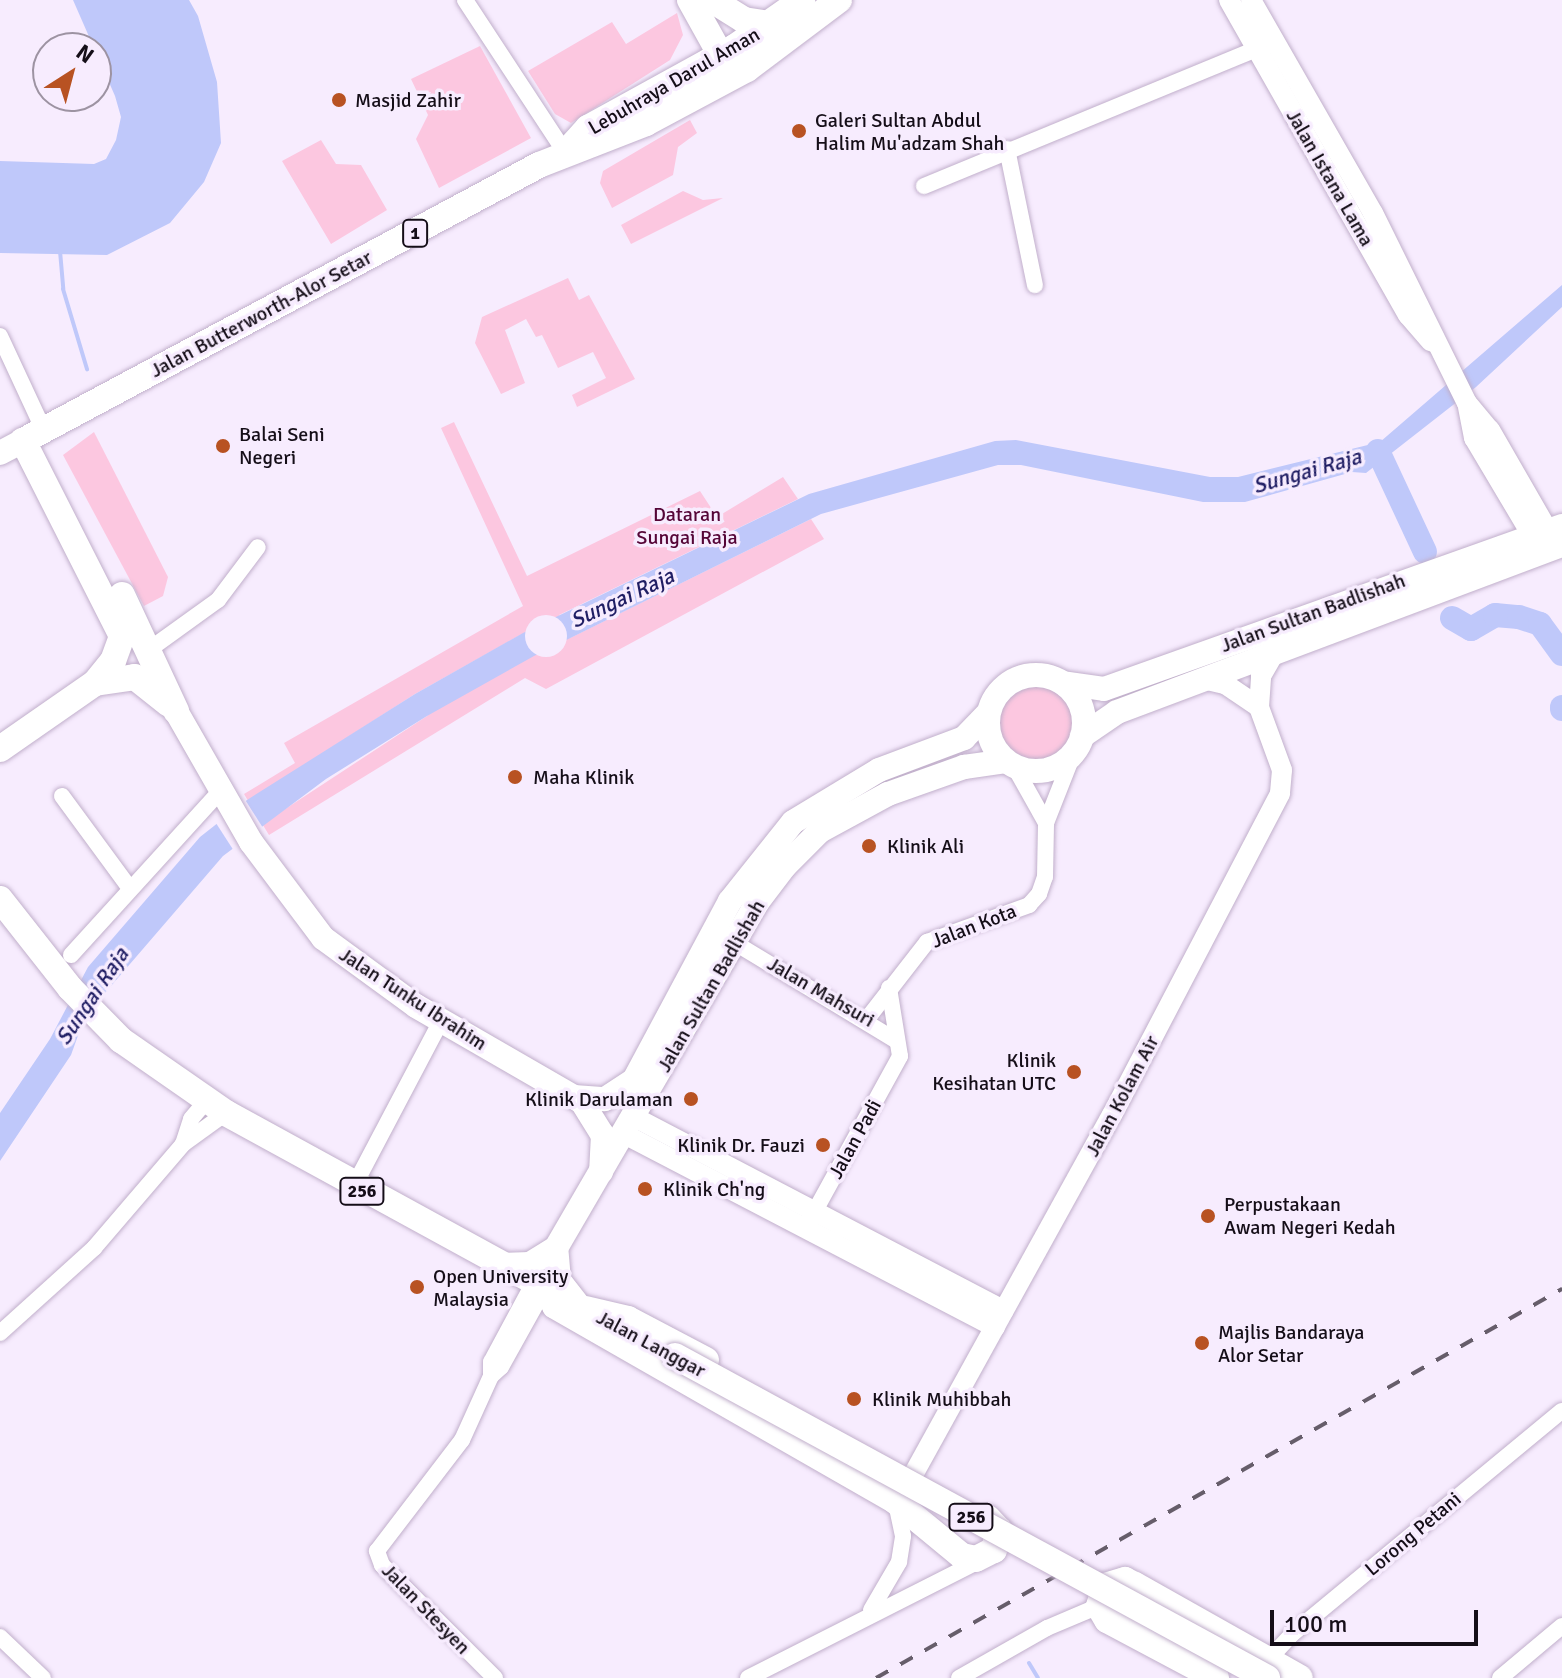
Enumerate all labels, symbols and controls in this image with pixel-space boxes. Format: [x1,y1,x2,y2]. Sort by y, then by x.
street label: Lebuhraya Darul Aman [584,22,764,140]
north arrow [32,32,112,112]
text: N [71,38,99,69]
place label: Masjid Zahir [355,88,461,112]
marker: Masjid Zahir [330,91,348,109]
street label: Jalan Istana Lama [1281,105,1379,251]
place label: Galeri Sultan Abdul Halim Mu'adzam Shah [815,108,1004,155]
marker: Galeri Sultan Abdul Halim Mu'adzam Shah [790,122,808,140]
road number: 1 [401,219,429,247]
street label: Jalan Butterworth-Alor Setar [146,245,376,383]
place label: Balai Seni Negeri [239,422,325,469]
marker: Balai Seni Negeri [214,437,232,455]
water label: Sungai Raja [1250,443,1364,499]
park label: Dataran Sungai Raja [636,502,738,549]
water label: Sungai Raja [566,562,678,634]
street label: Jalan Sultan Badlishah [1217,568,1409,658]
place label: Maha Klinik [533,765,634,789]
marker: Maha Klinik [504,766,526,788]
place label: Klinik Ali [887,834,964,858]
marker: Klinik Ali [858,835,880,857]
street label: Jalan Sultan Badlishah [652,896,770,1076]
street label: Jalan Kota [928,899,1020,953]
water label: Sungai Raja [50,942,134,1050]
street label: Jalan Tunku Ibrahim [335,942,491,1056]
street label: Jalan Mahsuri [763,952,879,1032]
street label: Jalan Kolam Air [1080,1032,1164,1160]
place label: Klinik Kesihatan UTC [932,1048,1056,1095]
marker: Klinik Kesihatan UTC [1063,1061,1085,1083]
place label: Klinik Darulaman [525,1087,673,1111]
marker: Klinik Darulaman [680,1088,702,1110]
street label: Jalan Padi [823,1095,887,1183]
place label: Klinik Dr. Fauzi [677,1133,805,1157]
marker: Klinik Dr. Fauzi [812,1134,834,1156]
road number: 256 [338,1177,386,1205]
place label: Klinik Ch'ng [663,1177,765,1201]
marker: Klinik Ch'ng [634,1178,656,1200]
place label: Perpustakaan Awam Negeri Kedah [1224,1192,1396,1239]
marker: Perpustakaan Awam Negeri Kedah [1199,1207,1217,1225]
place label: Open University Malaysia [433,1264,568,1311]
marker: Open University Malaysia [408,1278,426,1296]
street label: Jalan Langgar [592,1305,710,1383]
place label: Majlis Bandaraya Alor Setar [1218,1320,1364,1367]
marker: Majlis Bandaraya Alor Setar [1193,1334,1211,1352]
place label: Klinik Muhibbah [872,1387,1011,1411]
marker: Klinik Muhibbah [843,1388,865,1410]
street label: Lorong Petani [1360,1487,1466,1581]
road number: 256 [947,1503,995,1531]
street label: Jalan Stesyen [377,1559,475,1659]
scale bar [1274,1594,1482,1644]
text: 100 m [1284,1609,1347,1639]

